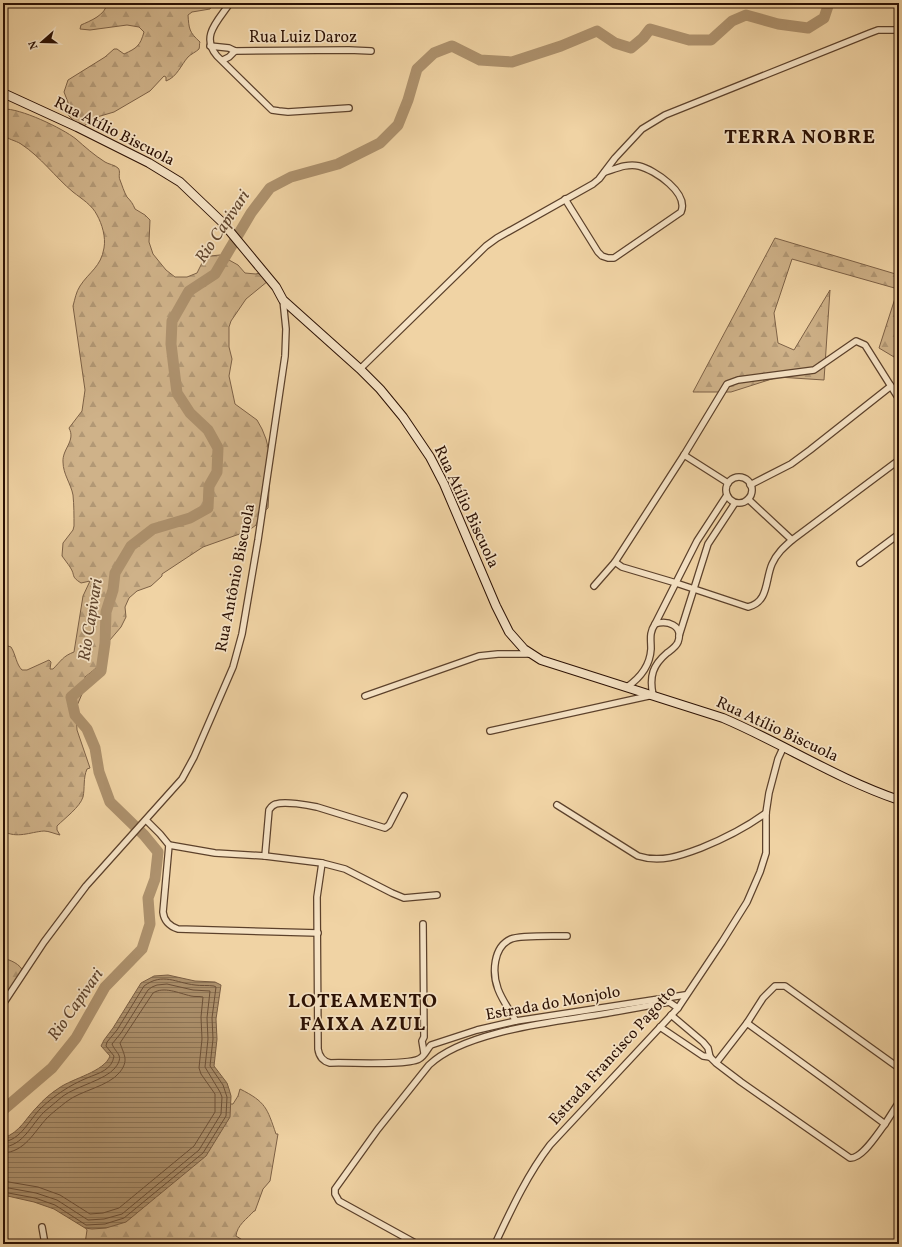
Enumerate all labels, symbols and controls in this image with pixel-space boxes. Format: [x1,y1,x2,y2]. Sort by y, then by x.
north arrow [22,22,62,62]
street label: Rua Luiz Daroz [249,27,357,49]
text: N [26,39,42,51]
street label: Rua Atílio Biscuola [50,92,178,172]
district label: TERRA NOBRE [724,124,876,152]
water label: Rio Capivari [190,185,256,268]
street label: Rua Atílio Biscuola [428,442,504,572]
street label: Rua Antônio Biscuola [211,502,261,654]
water label: Rio Capivari [73,576,109,663]
street label: Rua Atílio Biscuola [712,692,842,768]
water label: Rio Capivari [43,964,110,1046]
street label: Estrada do Monjolo [484,981,622,1027]
street label: Estrada Francisco Pagotto [544,981,682,1131]
district label: LOTEAMENTO FAIXA AZUL [288,988,438,1039]

